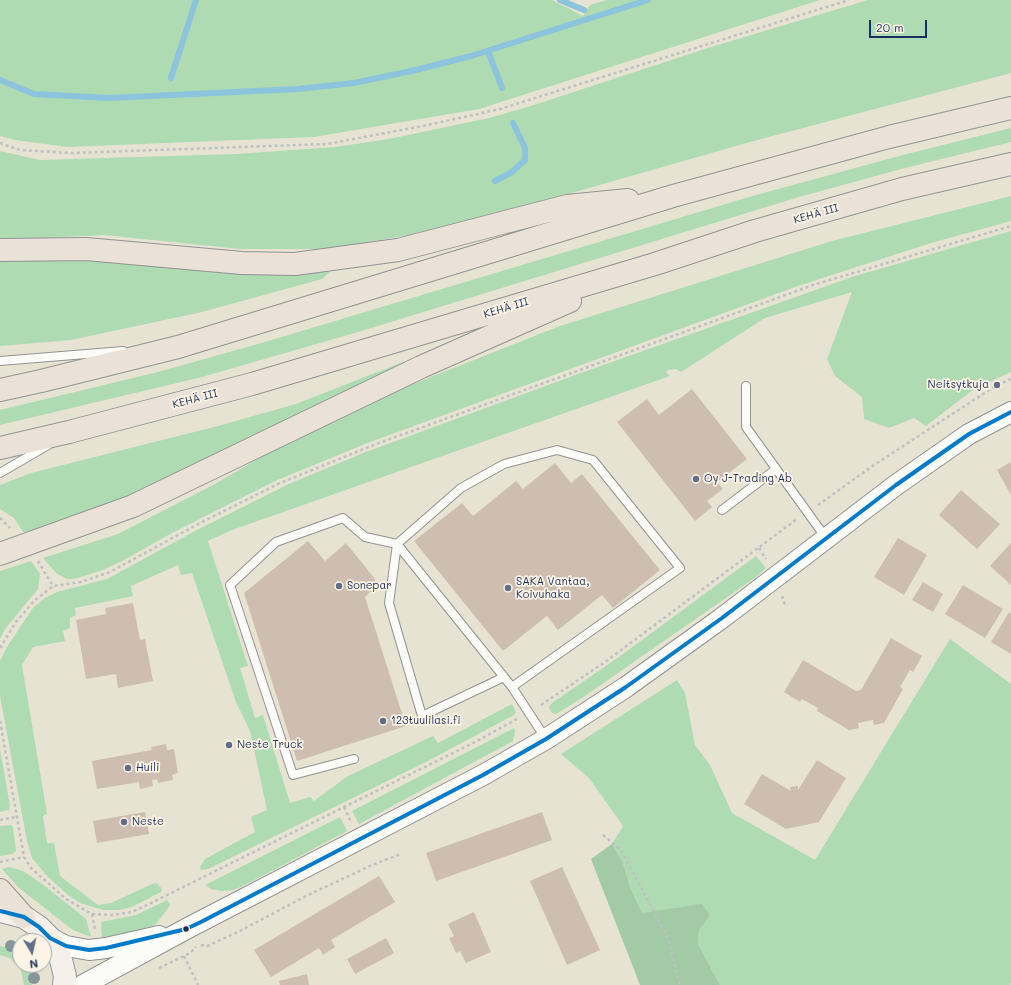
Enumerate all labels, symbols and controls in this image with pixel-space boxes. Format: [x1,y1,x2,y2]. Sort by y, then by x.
scale bar [871,12,929,38]
text: 20 m [876,19,904,35]
street label: KEHÄ III [792,201,840,227]
street label: KEHÄ III [482,295,530,321]
place label: Neitsytkuja [928,378,989,392]
marker: Neitsytkuja [992,380,1002,390]
street label: KEHÄ III [171,387,219,411]
place label: Oy J-Trading Ab [704,472,792,486]
marker: Oy J-Trading Ab [691,474,701,484]
place label: SAKA Vantaa, Koivuhaka [516,575,589,601]
place label: Sonepar [347,579,392,593]
marker: Sonepar [334,581,344,591]
marker: SAKA Vantaa, Koivuhaka [503,583,513,593]
place label: 123tuulilasi.fi [391,714,461,728]
marker: 123tuulilasi.fi [378,716,388,726]
place label: Neste Truck [237,738,302,752]
marker: Neste Truck [224,740,234,750]
place label: Huili [136,761,159,775]
marker: Huili [123,763,133,773]
place label: Neste [132,815,164,829]
marker: Neste [119,817,129,827]
unlabelled marker [181,924,191,934]
north arrow [12,933,52,973]
text: N [29,956,39,972]

